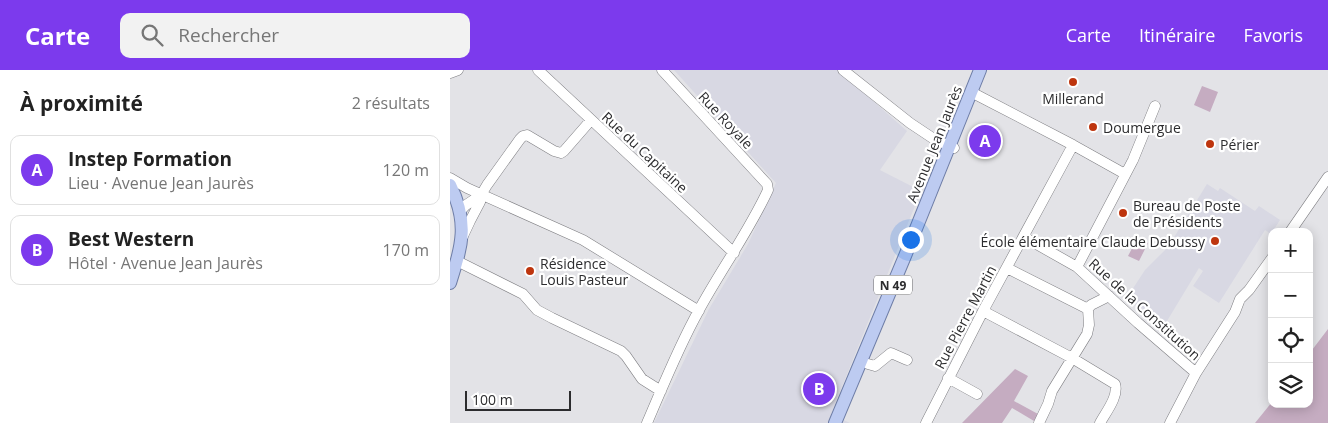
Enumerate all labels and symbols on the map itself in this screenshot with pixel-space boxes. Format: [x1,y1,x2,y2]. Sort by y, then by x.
marker: Millerand [1067,76,1079,88]
street label: Avenue Jean Jaurès [902,82,966,205]
street label: Rue Royale [695,87,758,153]
place label: Millerand [1042,89,1104,108]
street label: Rue du Capitaine [598,107,692,197]
place label: Doumergue [1103,118,1181,137]
marker: Doumergue [1087,121,1099,133]
pin: A [969,122,1001,160]
place label: Périer [1220,135,1259,154]
marker: Périer [1204,138,1216,150]
place label: Bureau de Poste de Présidents [1133,196,1241,231]
marker: Bureau de Poste de Présidents [1117,207,1129,219]
your location [898,227,924,253]
place label: École élémentaire Claude Debussy [981,232,1206,251]
marker: École élémentaire Claude Debussy [1209,235,1221,247]
place label: Résidence Louis Pasteur [540,254,628,289]
street label: Rue de la Constitution [1085,254,1205,364]
street label: Rue Pierre Martin [930,262,1000,372]
marker: Résidence Louis Pasteur [524,265,536,277]
road number: N 49 [874,276,912,294]
pin: B [803,370,835,408]
scale bar [465,388,571,411]

